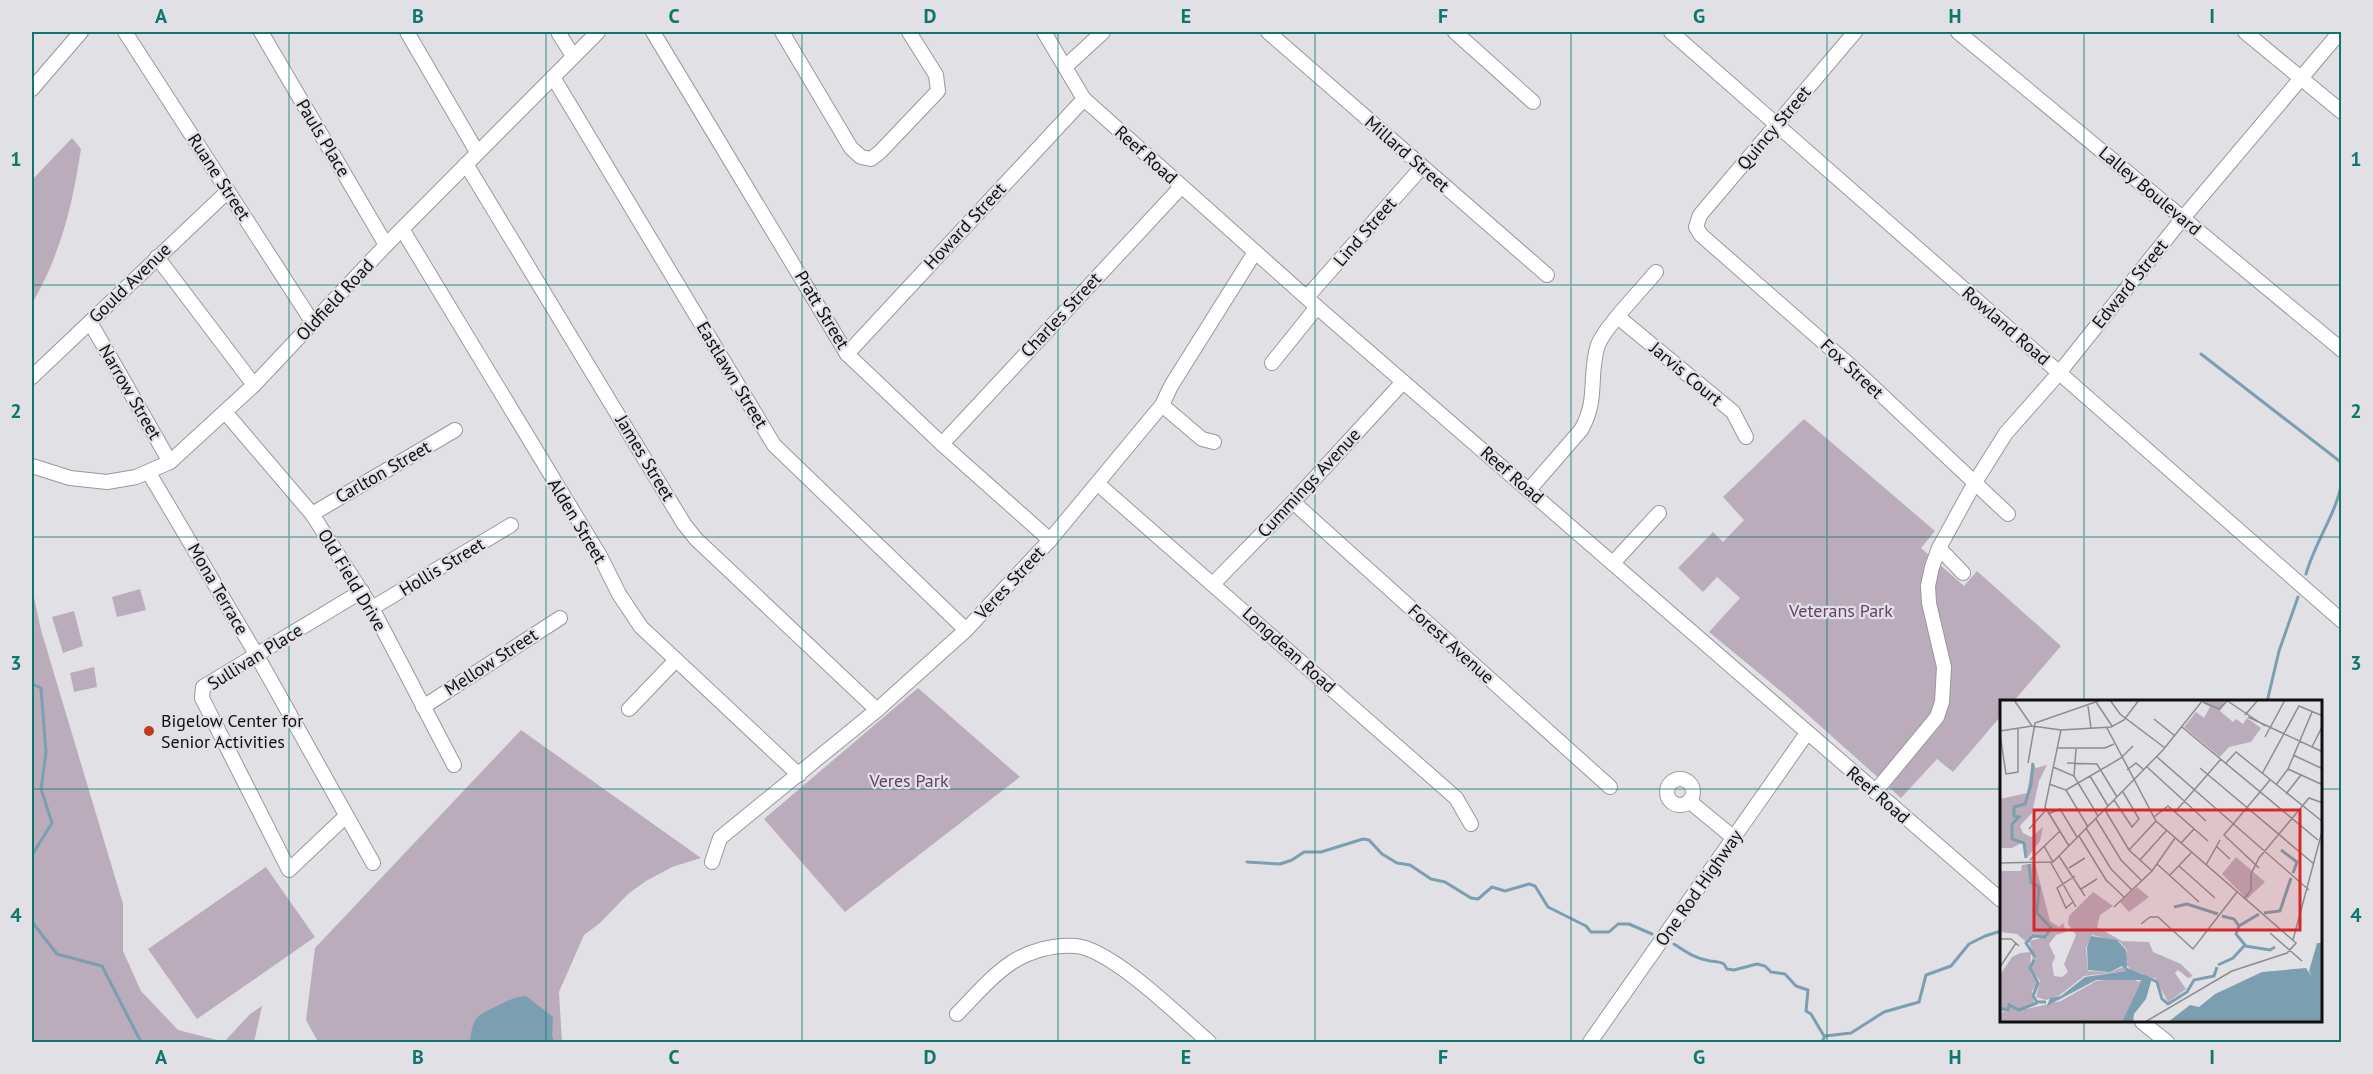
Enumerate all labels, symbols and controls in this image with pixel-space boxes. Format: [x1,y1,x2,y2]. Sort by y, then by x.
text: A [155,3,168,29]
text: B [412,3,424,29]
text: C [668,3,680,29]
text: D [924,3,937,29]
text: E [1181,3,1191,29]
text: F [1438,3,1448,29]
text: G [1693,3,1705,29]
text: H [1948,3,1962,29]
text: I [2209,3,2215,29]
street label: Quincy Street [1732,81,1816,175]
street label: Pauls Place [291,95,356,181]
street label: Millard Street [1360,110,1455,197]
street label: Reef Road [1110,120,1182,189]
street label: Ruane Street [183,129,256,224]
street label: Lalley Boulevard [2094,141,2206,240]
text: 1 [10,146,22,172]
text: 1 [2350,146,2362,172]
street label: Howard Street [919,177,1011,274]
street label: Lind Street [1328,192,1401,271]
street label: Edward Street [2087,234,2173,333]
street label: Gould Avenue [84,238,176,328]
street label: Oldfield Road [291,254,378,346]
street label: Pratt Street [790,266,855,353]
street label: Charles Street [1015,267,1106,362]
street label: Rowland Road [1958,281,2055,370]
street label: Eastlawn Street [692,317,773,432]
street label: Fox Street [1816,334,1889,404]
street label: Jarvis Court [1644,336,1727,411]
street label: Narrow Street [94,340,167,444]
text: 2 [10,398,22,424]
text: 2 [2350,398,2362,424]
street label: James Street [610,410,680,505]
street label: Cummings Avenue [1252,423,1365,542]
street label: Carlton Street [331,435,435,508]
street label: Reef Road [1476,441,1549,508]
street label: Alden Street [543,474,612,567]
street label: Old Field Drive [313,524,392,635]
street label: Hollis Street [395,532,489,601]
street label: Mona Terrace [183,539,254,639]
street label: Veres Street [969,541,1049,625]
street label: Forest Avenue [1403,599,1499,688]
park label: Veterans Park [1788,599,1893,622]
street label: Longdean Road [1238,602,1341,698]
street label: Sullivan Place [203,618,307,695]
street label: Mellow Street [440,623,542,700]
text: 3 [10,650,22,676]
text: 3 [2350,650,2362,676]
inset map [2000,700,2322,1023]
place label: Bigelow Center for Senior Activities [161,709,303,753]
marker: Bigelow Center for Senior Activities [142,724,156,738]
street label: Reef Road [1842,761,1915,828]
park label: Veres Park [868,769,949,792]
street label: One Rod Highway [1650,824,1748,950]
text: 4 [10,902,22,928]
text: 4 [2350,902,2362,928]
text: A [155,1044,168,1070]
text: B [412,1044,424,1070]
text: C [668,1044,680,1070]
text: D [924,1044,937,1070]
text: E [1181,1044,1191,1070]
text: F [1438,1044,1448,1070]
text: G [1693,1044,1705,1070]
text: H [1948,1044,1962,1070]
text: I [2209,1044,2215,1070]

